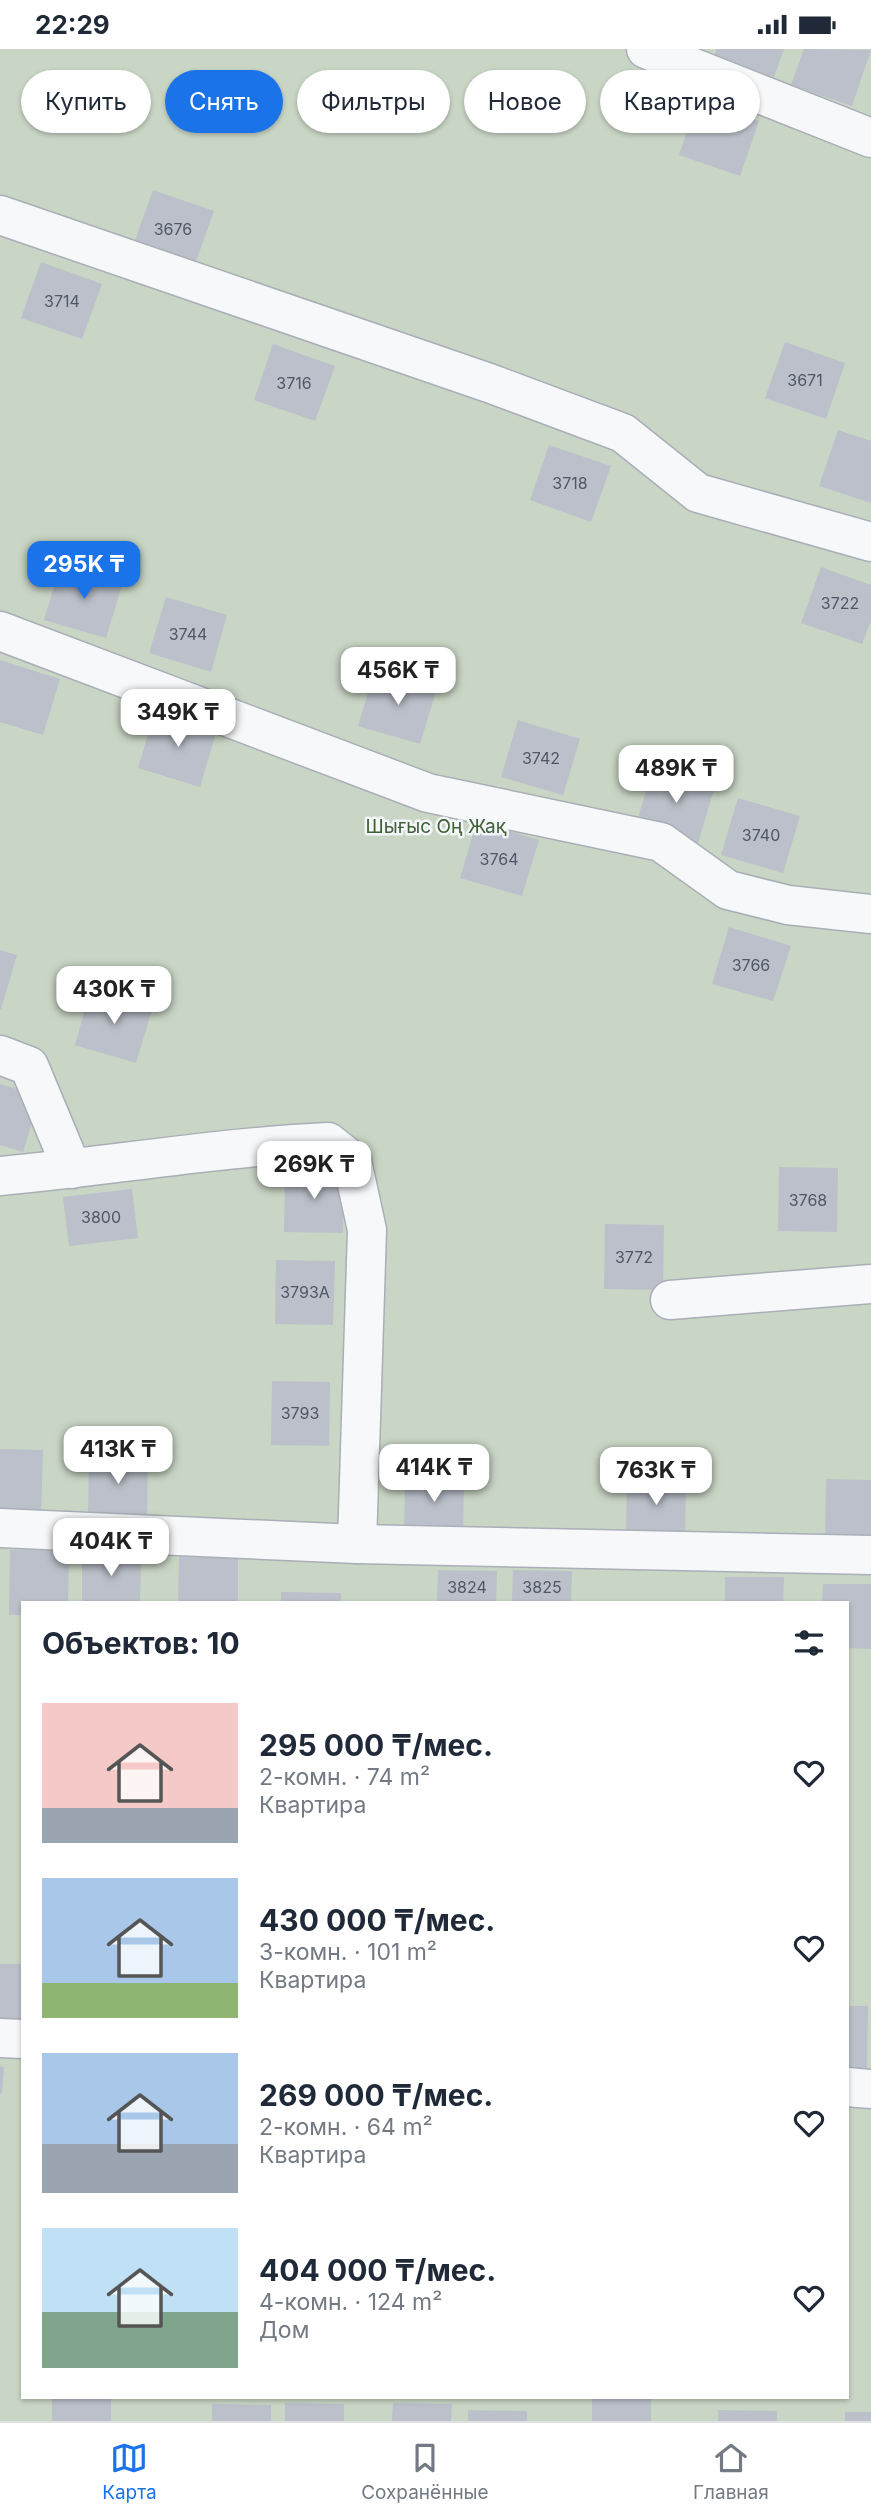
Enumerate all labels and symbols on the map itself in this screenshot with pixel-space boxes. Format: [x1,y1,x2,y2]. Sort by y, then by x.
house number: 3676 [154,219,192,239]
house number: 3714 [44,291,80,311]
house number: 3671 [787,370,823,390]
house number: 3716 [276,373,312,393]
house number: 3718 [552,473,588,493]
pin: 295K ₸ [27,541,141,601]
house number: 3722 [821,593,859,613]
house number: 3744 [169,624,207,644]
pin: 456K ₸ [341,647,455,707]
pin: 349K ₸ [121,689,235,749]
pin: 489K ₸ [619,745,733,805]
house number: 3742 [522,748,560,768]
park label: Шығыс Оң Жақ [366,815,507,838]
house number: 3740 [742,825,780,845]
house number: 3764 [480,849,518,869]
house number: 3766 [732,955,770,975]
pin: 430K ₸ [57,967,171,1026]
pin: 269K ₸ [257,1141,371,1201]
house number: 3768 [789,1190,827,1210]
house number: 3800 [81,1207,121,1227]
house number: 3772 [615,1247,653,1267]
house number: 3793А [280,1282,330,1302]
house number: 3793 [281,1403,319,1423]
pin: 413K ₸ [61,1427,175,1486]
pin: 414K ₸ [377,1445,491,1504]
pin: 763K ₸ [599,1447,713,1507]
pin: 404K ₸ [54,1519,168,1578]
house number: 3824 [447,1577,487,1597]
house number: 3825 [522,1577,562,1597]

